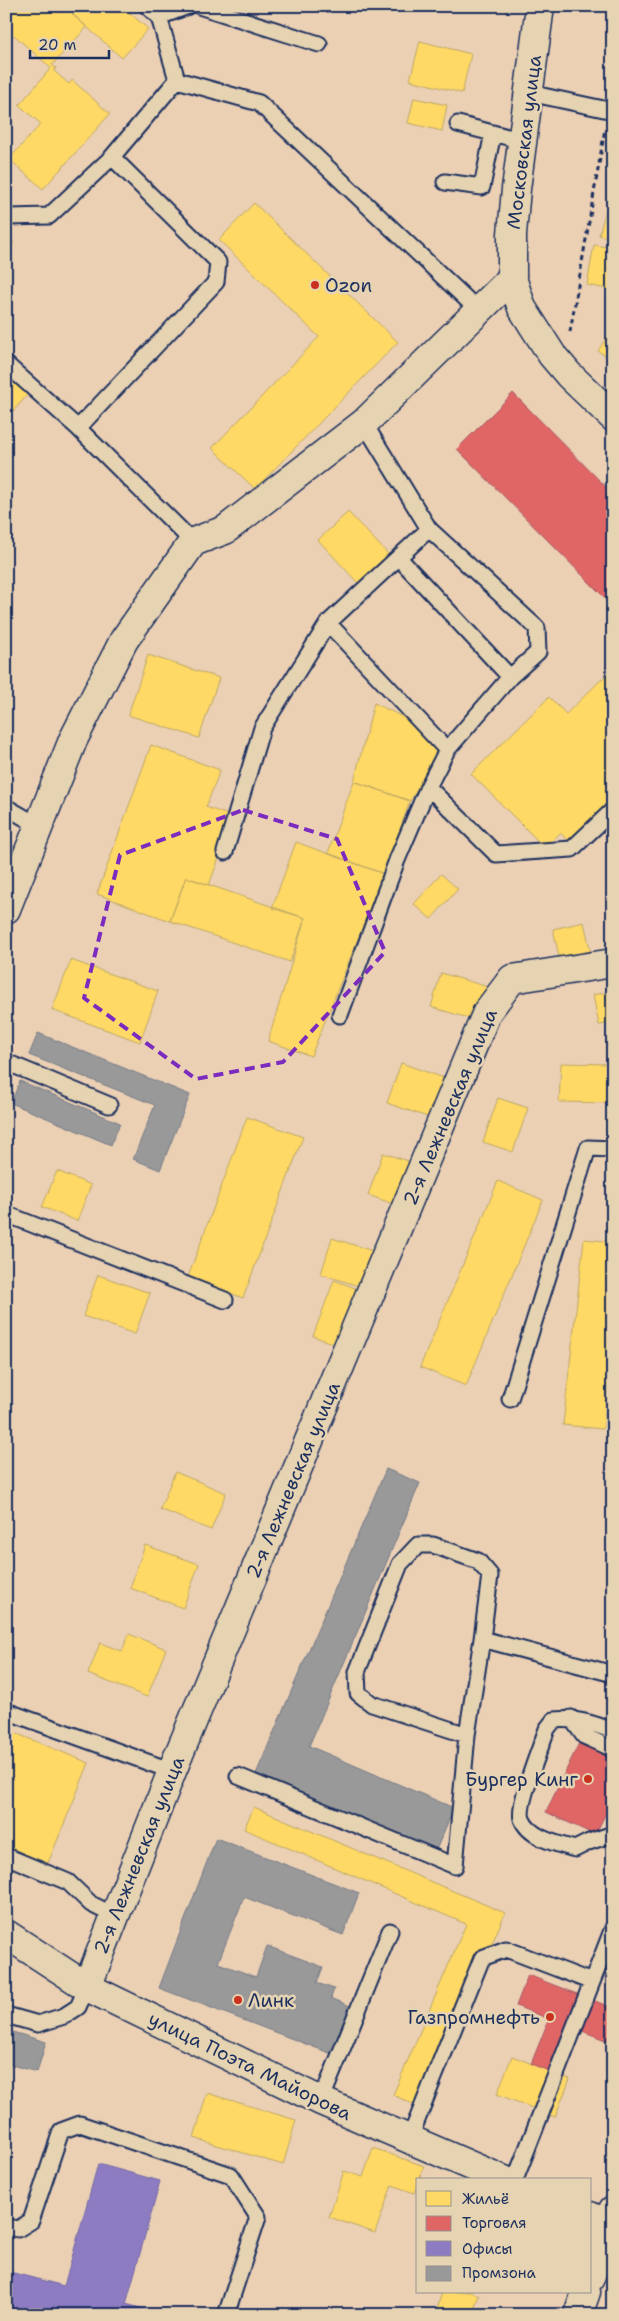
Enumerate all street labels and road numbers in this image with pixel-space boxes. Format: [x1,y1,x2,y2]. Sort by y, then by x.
street label: Московская улица [501,53,547,231]
street label: 2-я Лежневская улица [397,1005,503,1209]
street label: 2-я Лежневская улица [240,1378,346,1582]
street label: 2-я Лежневская улица [88,1752,190,1958]
street label: улица Поэта Майорова [144,2006,356,2126]

